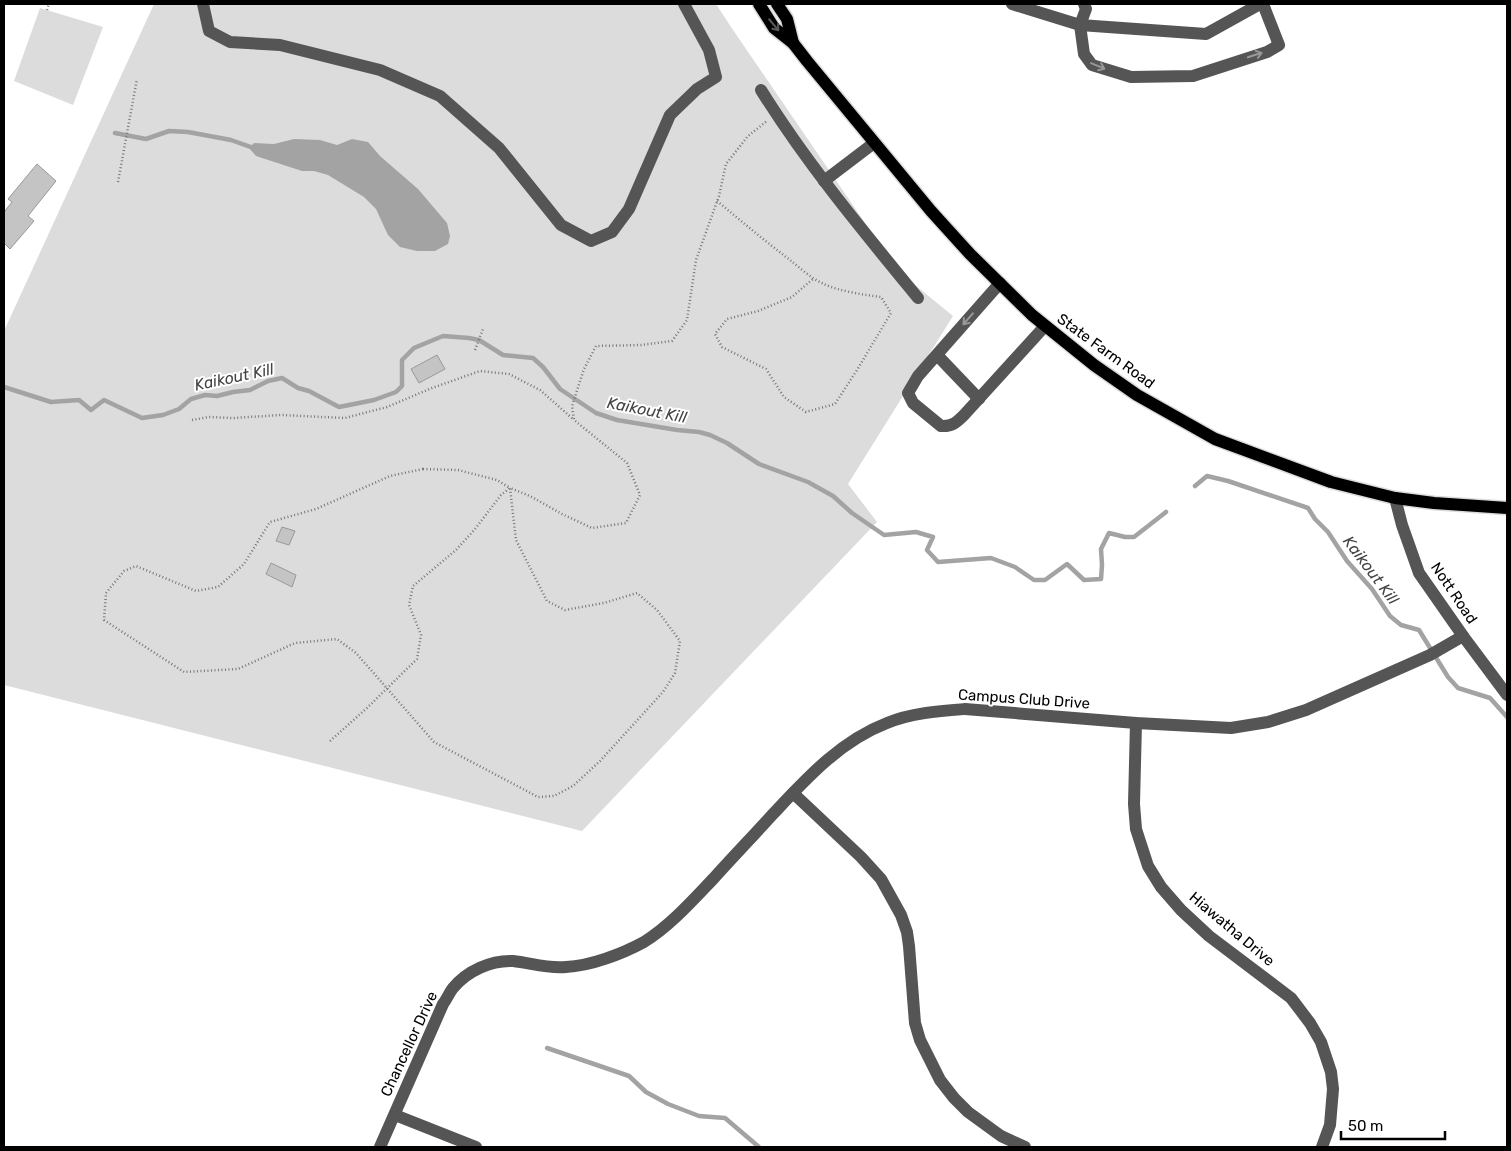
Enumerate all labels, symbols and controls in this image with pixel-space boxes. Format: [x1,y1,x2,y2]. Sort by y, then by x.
one-way arrow [768,19,779,32]
one-way arrow [1247,50,1263,60]
one-way arrow [1090,62,1105,71]
street label: State Farm Road [1054,310,1158,392]
one-way arrow [963,312,974,325]
water label: Kaikout Kill [193,359,277,395]
water label: Kaikout Kill [606,393,689,427]
water label: Kaikout Kill [1339,532,1404,609]
street label: Nott Road [1427,559,1481,627]
street label: Campus Club Drive [957,685,1091,713]
street label: Hiawatha Drive [1186,888,1278,970]
street label: Chancellor Drive [377,988,441,1100]
scale bar [1341,1108,1445,1140]
text: 50 m [1348,1117,1383,1135]

